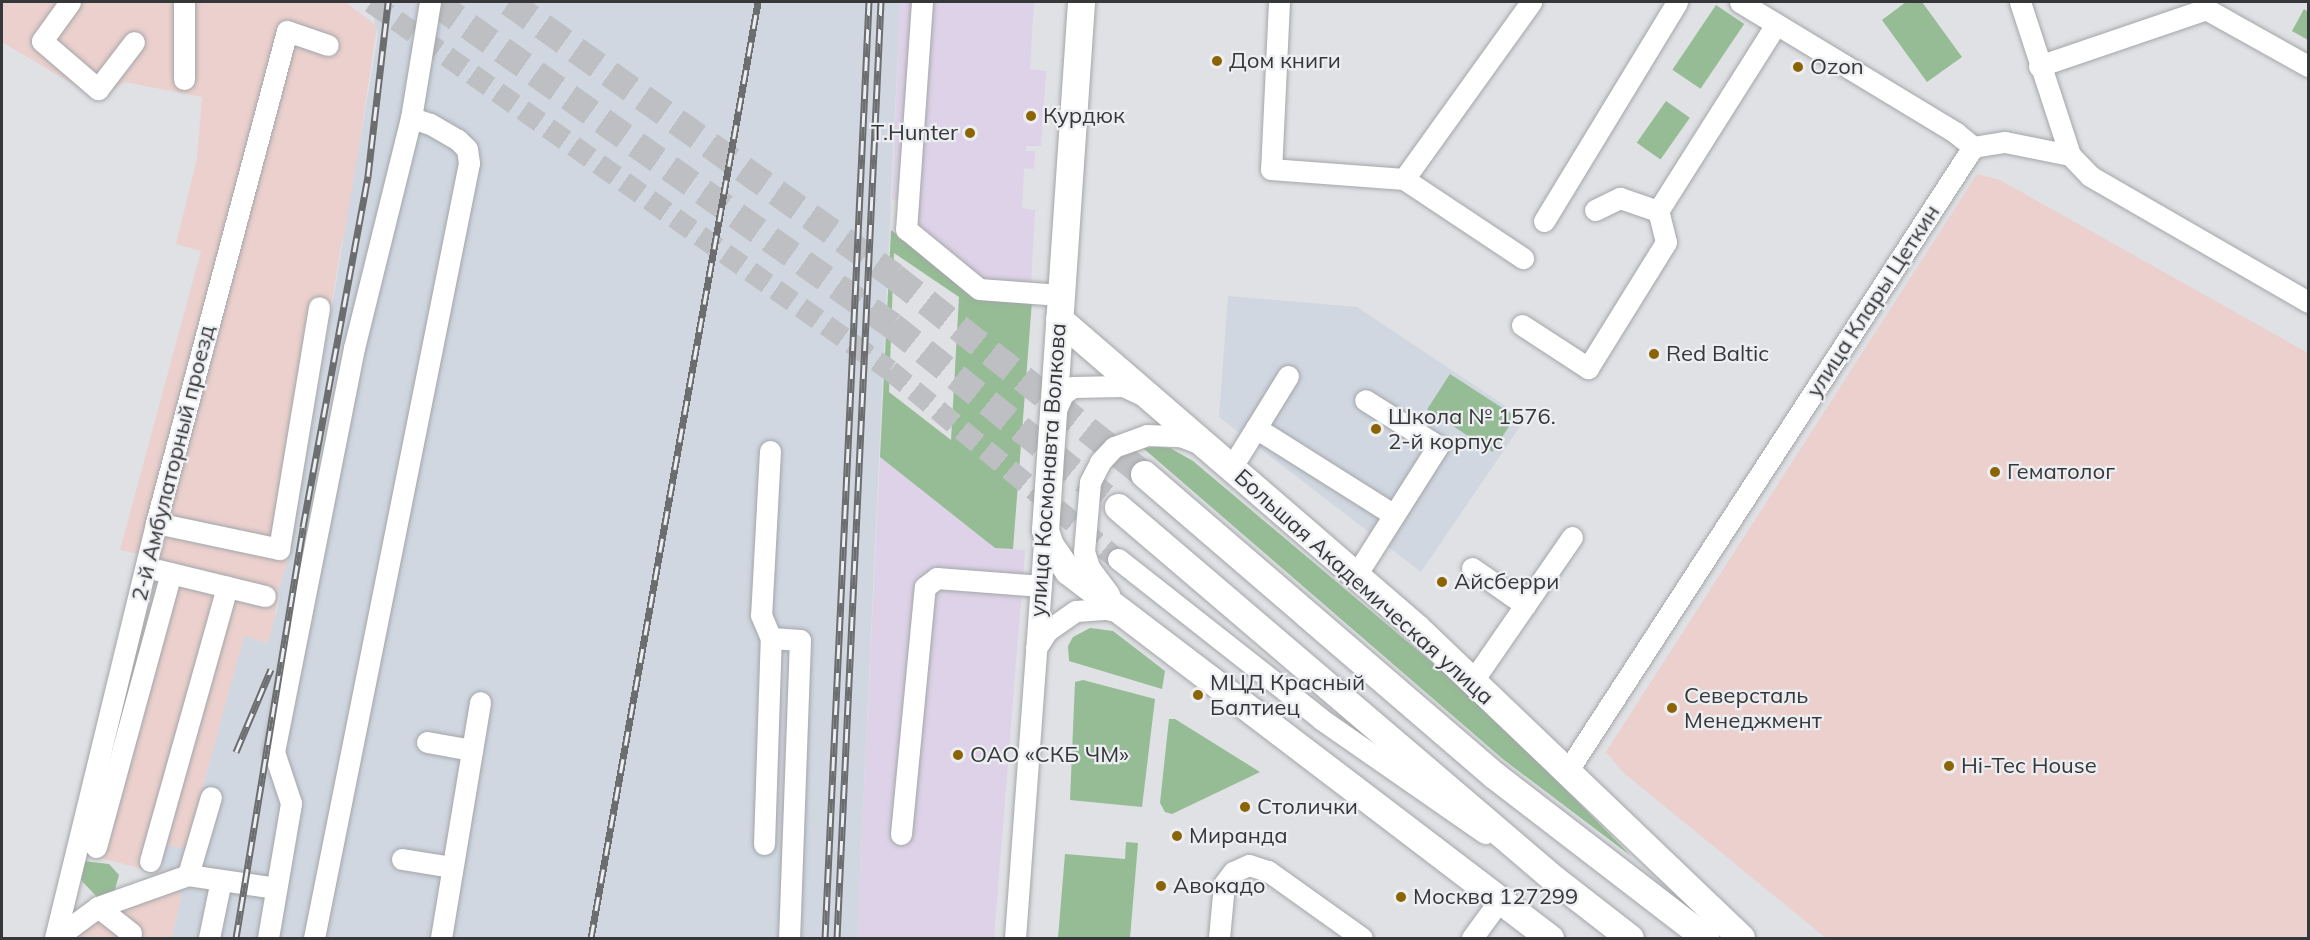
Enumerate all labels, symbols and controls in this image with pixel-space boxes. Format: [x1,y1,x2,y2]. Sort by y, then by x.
place label: Дом книги [1229,48,1341,74]
marker: Дом книги [1210,54,1224,68]
place label: Ozon [1810,54,1864,80]
marker: Ozon [1791,60,1805,74]
place label: Курдюк [1043,103,1125,129]
marker: Курдюк [1024,109,1038,123]
place label: T.Hunter [871,120,958,146]
marker: T.Hunter [963,126,977,140]
street label: улица Клары Цеткин [1801,200,1945,402]
street label: 2-й Амбулаторный проезд [126,322,220,604]
street label: улица Космонавта Волкова [1025,322,1071,618]
place label: Red Baltic [1666,341,1769,367]
marker: Red Baltic [1647,347,1661,361]
place label: Школа № 1576. 2-й корпус [1388,403,1556,454]
marker: Школа № 1576. 2-й корпус [1369,422,1383,436]
place label: Гематолог [2007,459,2115,485]
street label: Большая Академическая улица [1229,464,1499,710]
marker: Гематолог [1988,465,2002,479]
place label: Айсберри [1454,569,1559,595]
marker: Айсберри [1435,575,1449,589]
place label: МЦД Красный Балтиец [1210,669,1365,720]
place label: Северсталь Менеджмент [1684,682,1822,734]
marker: МЦД Красный Балтиец [1191,688,1205,702]
marker: Северсталь Менеджмент [1665,701,1679,715]
place label: ОАО «СКБ ЧМ» [970,742,1129,768]
marker: ОАО «СКБ ЧМ» [951,748,965,762]
place label: Hi-Tec House [1961,753,2097,779]
marker: Hi-Tec House [1942,759,1956,773]
place label: Столички [1257,794,1358,820]
marker: Столички [1238,800,1252,814]
place label: Миранда [1189,823,1288,849]
marker: Миранда [1170,829,1184,843]
place label: Авокадо [1173,873,1266,899]
marker: Авокадо [1154,879,1168,893]
place label: Москва 127299 [1413,884,1578,910]
marker: Москва 127299 [1394,890,1408,904]

